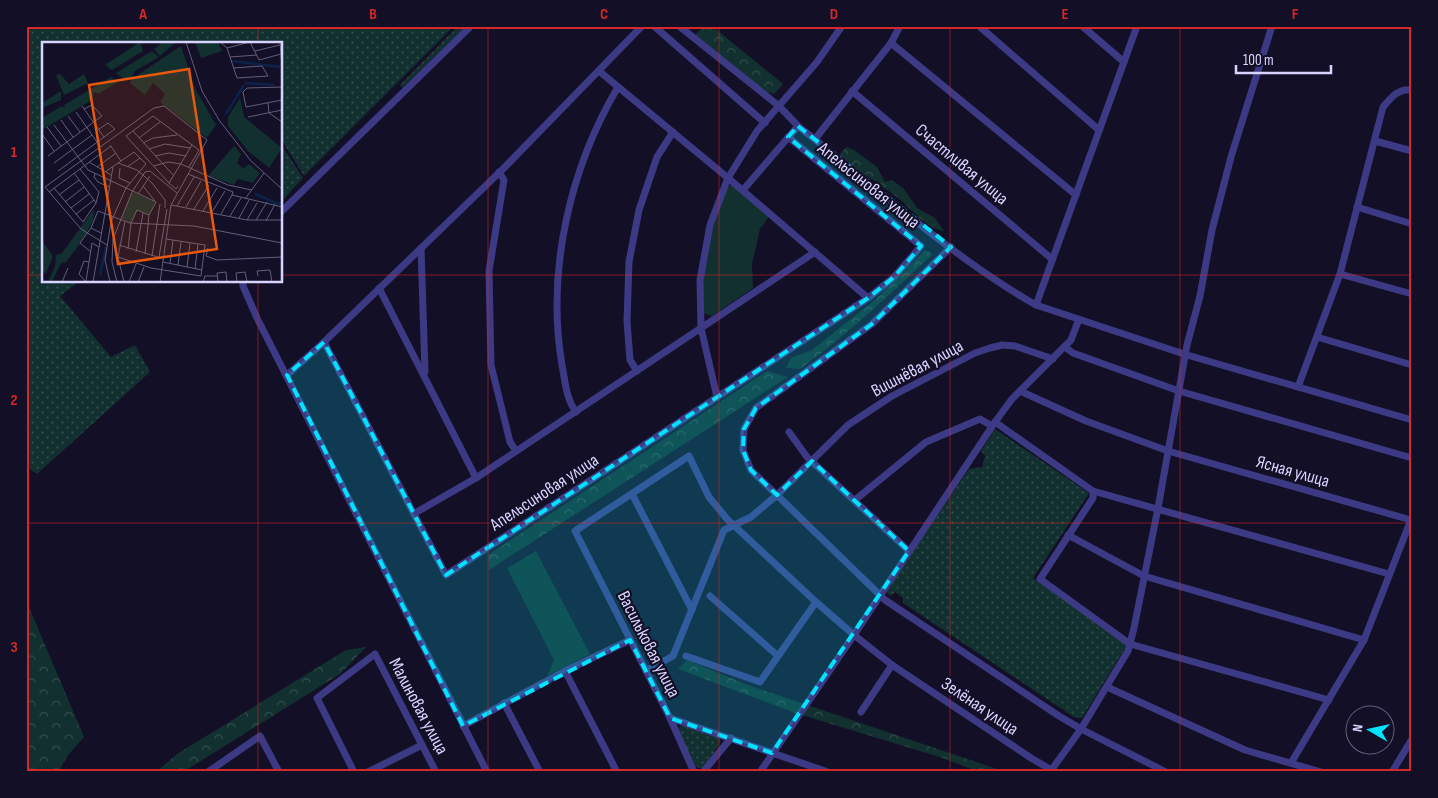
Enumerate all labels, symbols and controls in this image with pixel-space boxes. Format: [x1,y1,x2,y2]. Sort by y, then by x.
text: A [138,5,147,24]
text: B [369,5,377,24]
text: C [600,5,608,24]
text: D [830,5,838,24]
text: E [1062,5,1069,24]
text: F [1292,5,1299,24]
inset map [42,42,282,282]
scale bar [1236,42,1330,74]
text: 100 m [1243,51,1274,70]
street label: Счастливая улица [911,120,1012,209]
street label: Апельсиновая улица [813,137,924,233]
text: 1 [11,143,18,162]
street label: Вишнёвая улица [868,335,967,401]
text: 2 [10,391,18,410]
street label: Апельсиновая улица [485,449,603,536]
street label: Ясная улица [1254,451,1332,492]
street label: Васильковая улица [613,588,684,701]
text: 3 [10,638,18,657]
street label: Малиновая улица [384,655,453,758]
street label: Зелёная улица [937,673,1022,740]
north arrow [1346,706,1396,756]
text: N [1349,723,1367,733]

